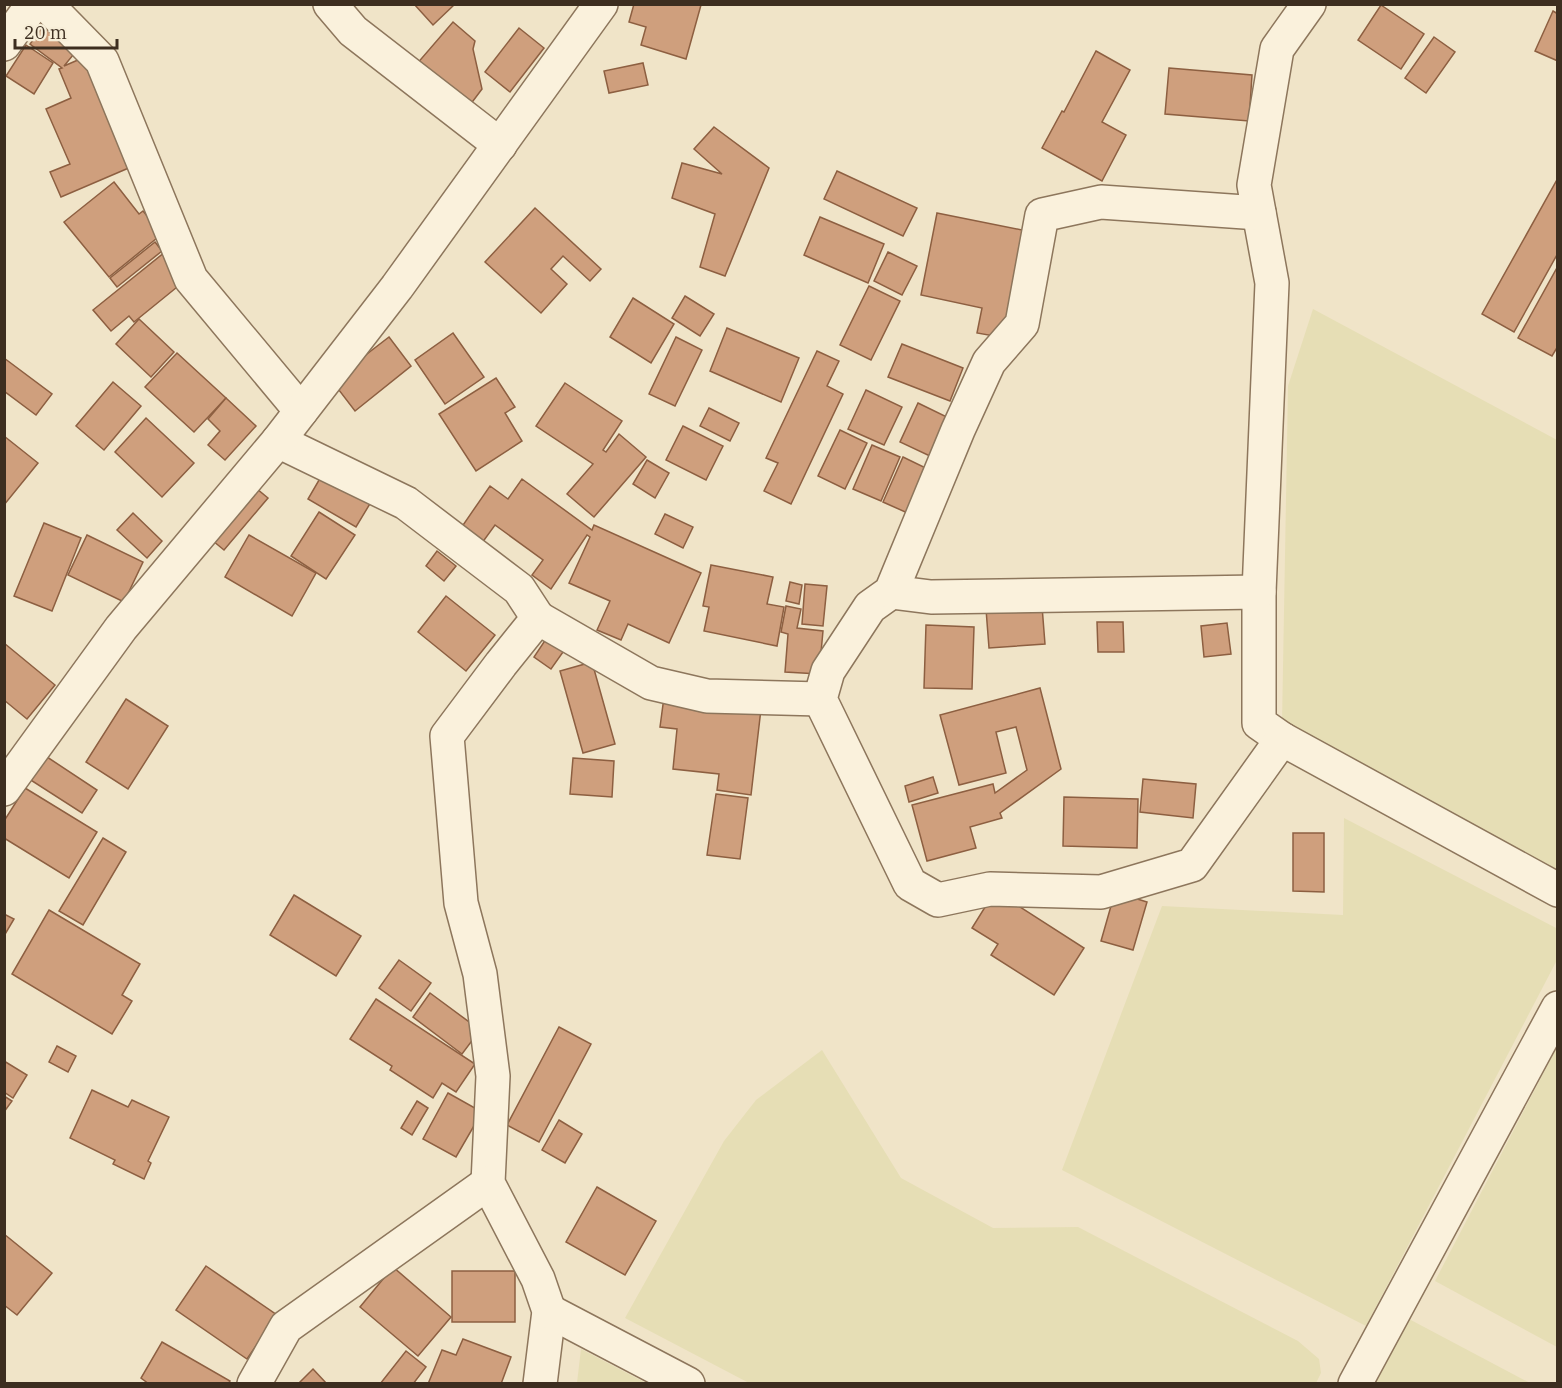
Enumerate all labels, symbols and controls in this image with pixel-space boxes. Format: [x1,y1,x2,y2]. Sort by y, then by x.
scale bar [15,12,117,50]
text: 20 m [24,21,67,44]

